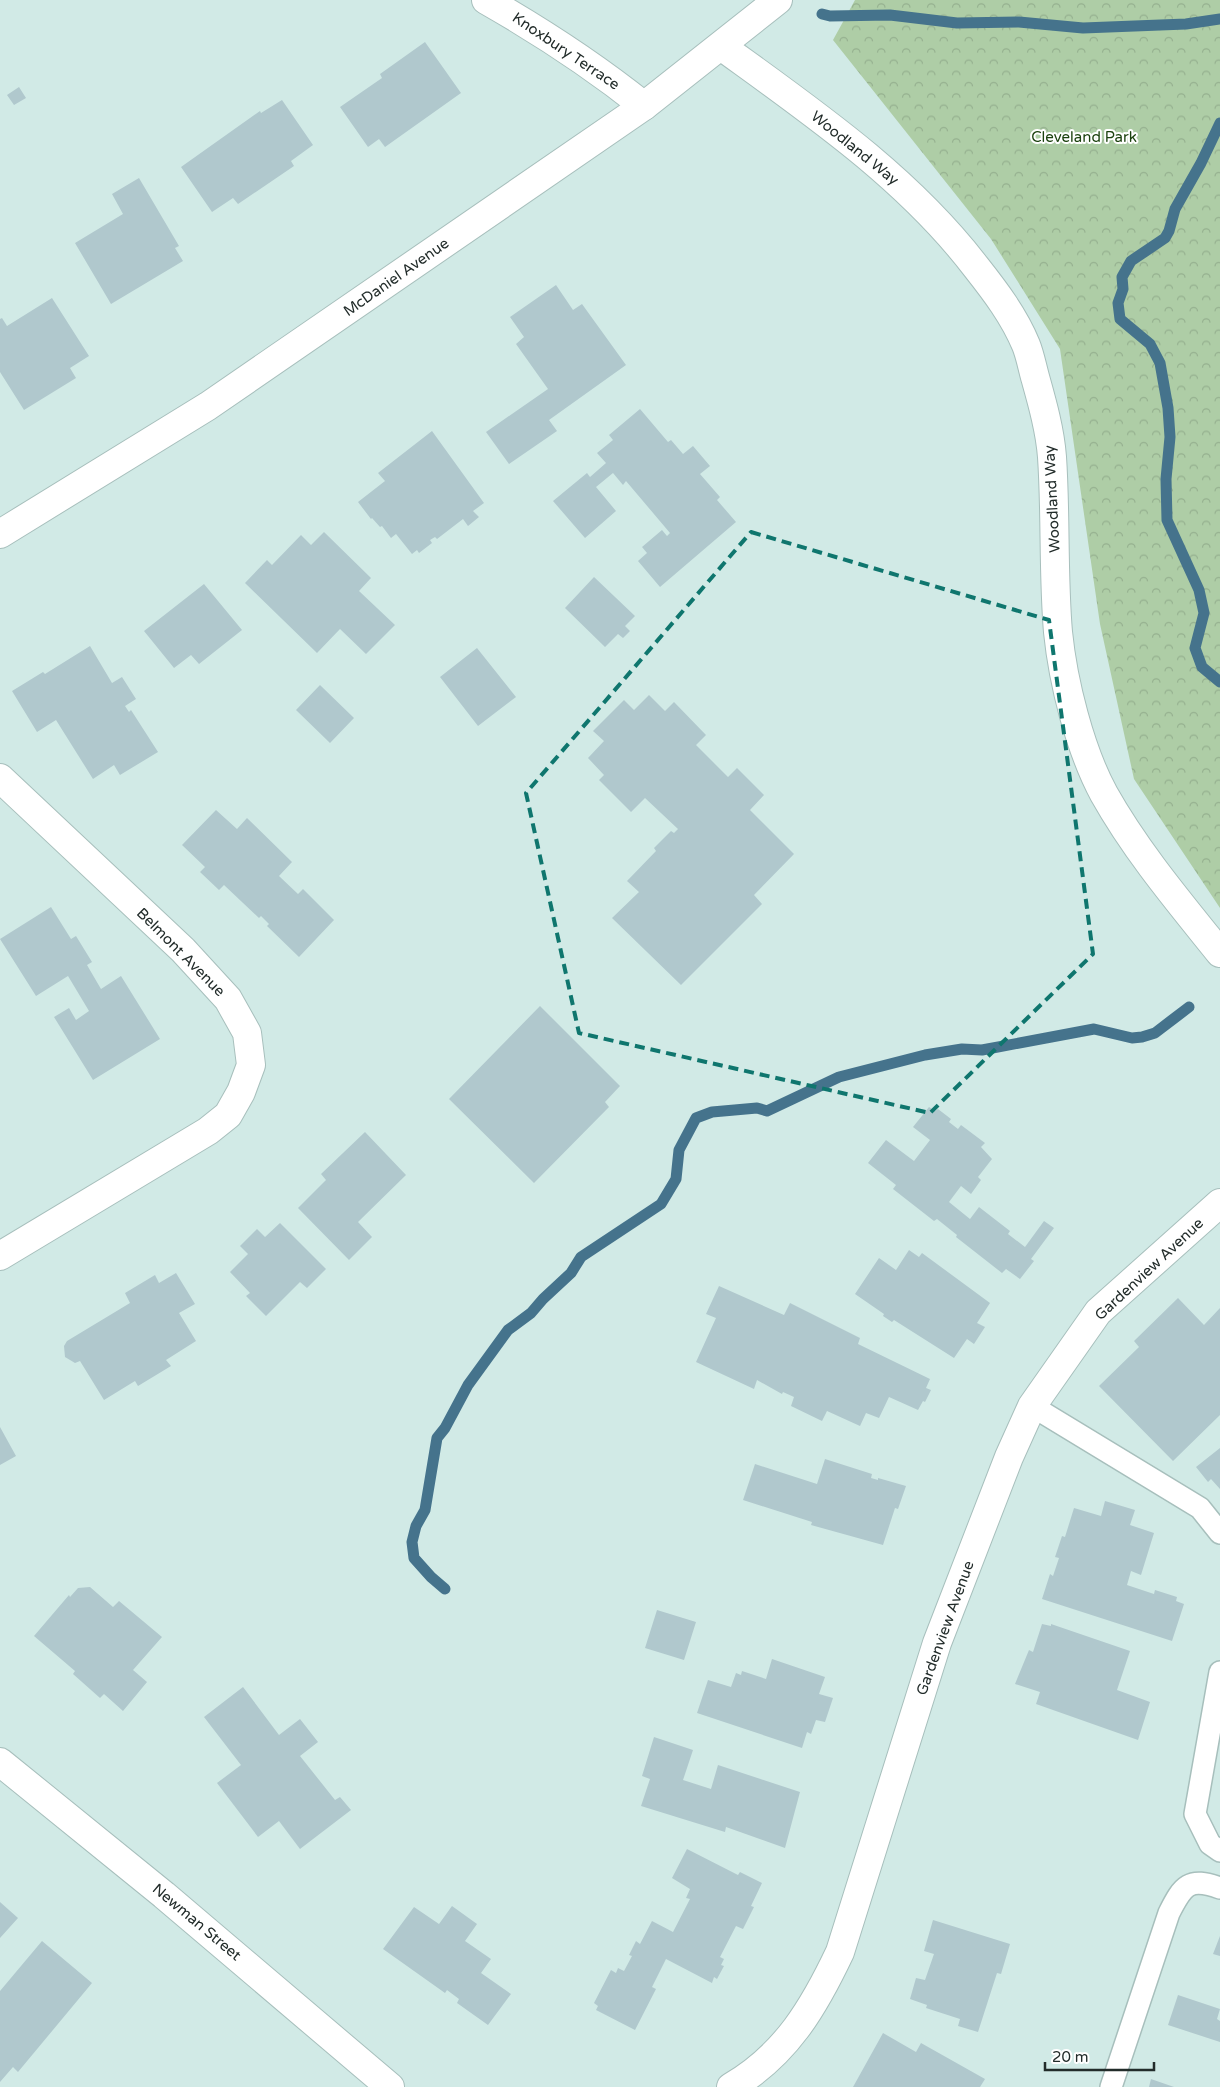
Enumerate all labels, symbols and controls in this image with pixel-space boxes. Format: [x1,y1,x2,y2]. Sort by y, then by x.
street label: Knoxbury Terrace [509,8,623,94]
street label: Woodland Way [807,107,903,189]
park label: Cleveland Park [1031,128,1137,146]
street label: McDaniel Avenue [340,234,452,320]
street label: Woodland Way [1040,445,1064,553]
street label: Belmont Avenue [133,904,229,1000]
street label: Gardenview Avenue [1091,1214,1207,1324]
street label: Gardenview Avenue [912,1558,978,1698]
street label: Newman Street [149,1880,245,1964]
scale bar [1045,2040,1154,2072]
text: 20 m [1052,2048,1089,2066]

